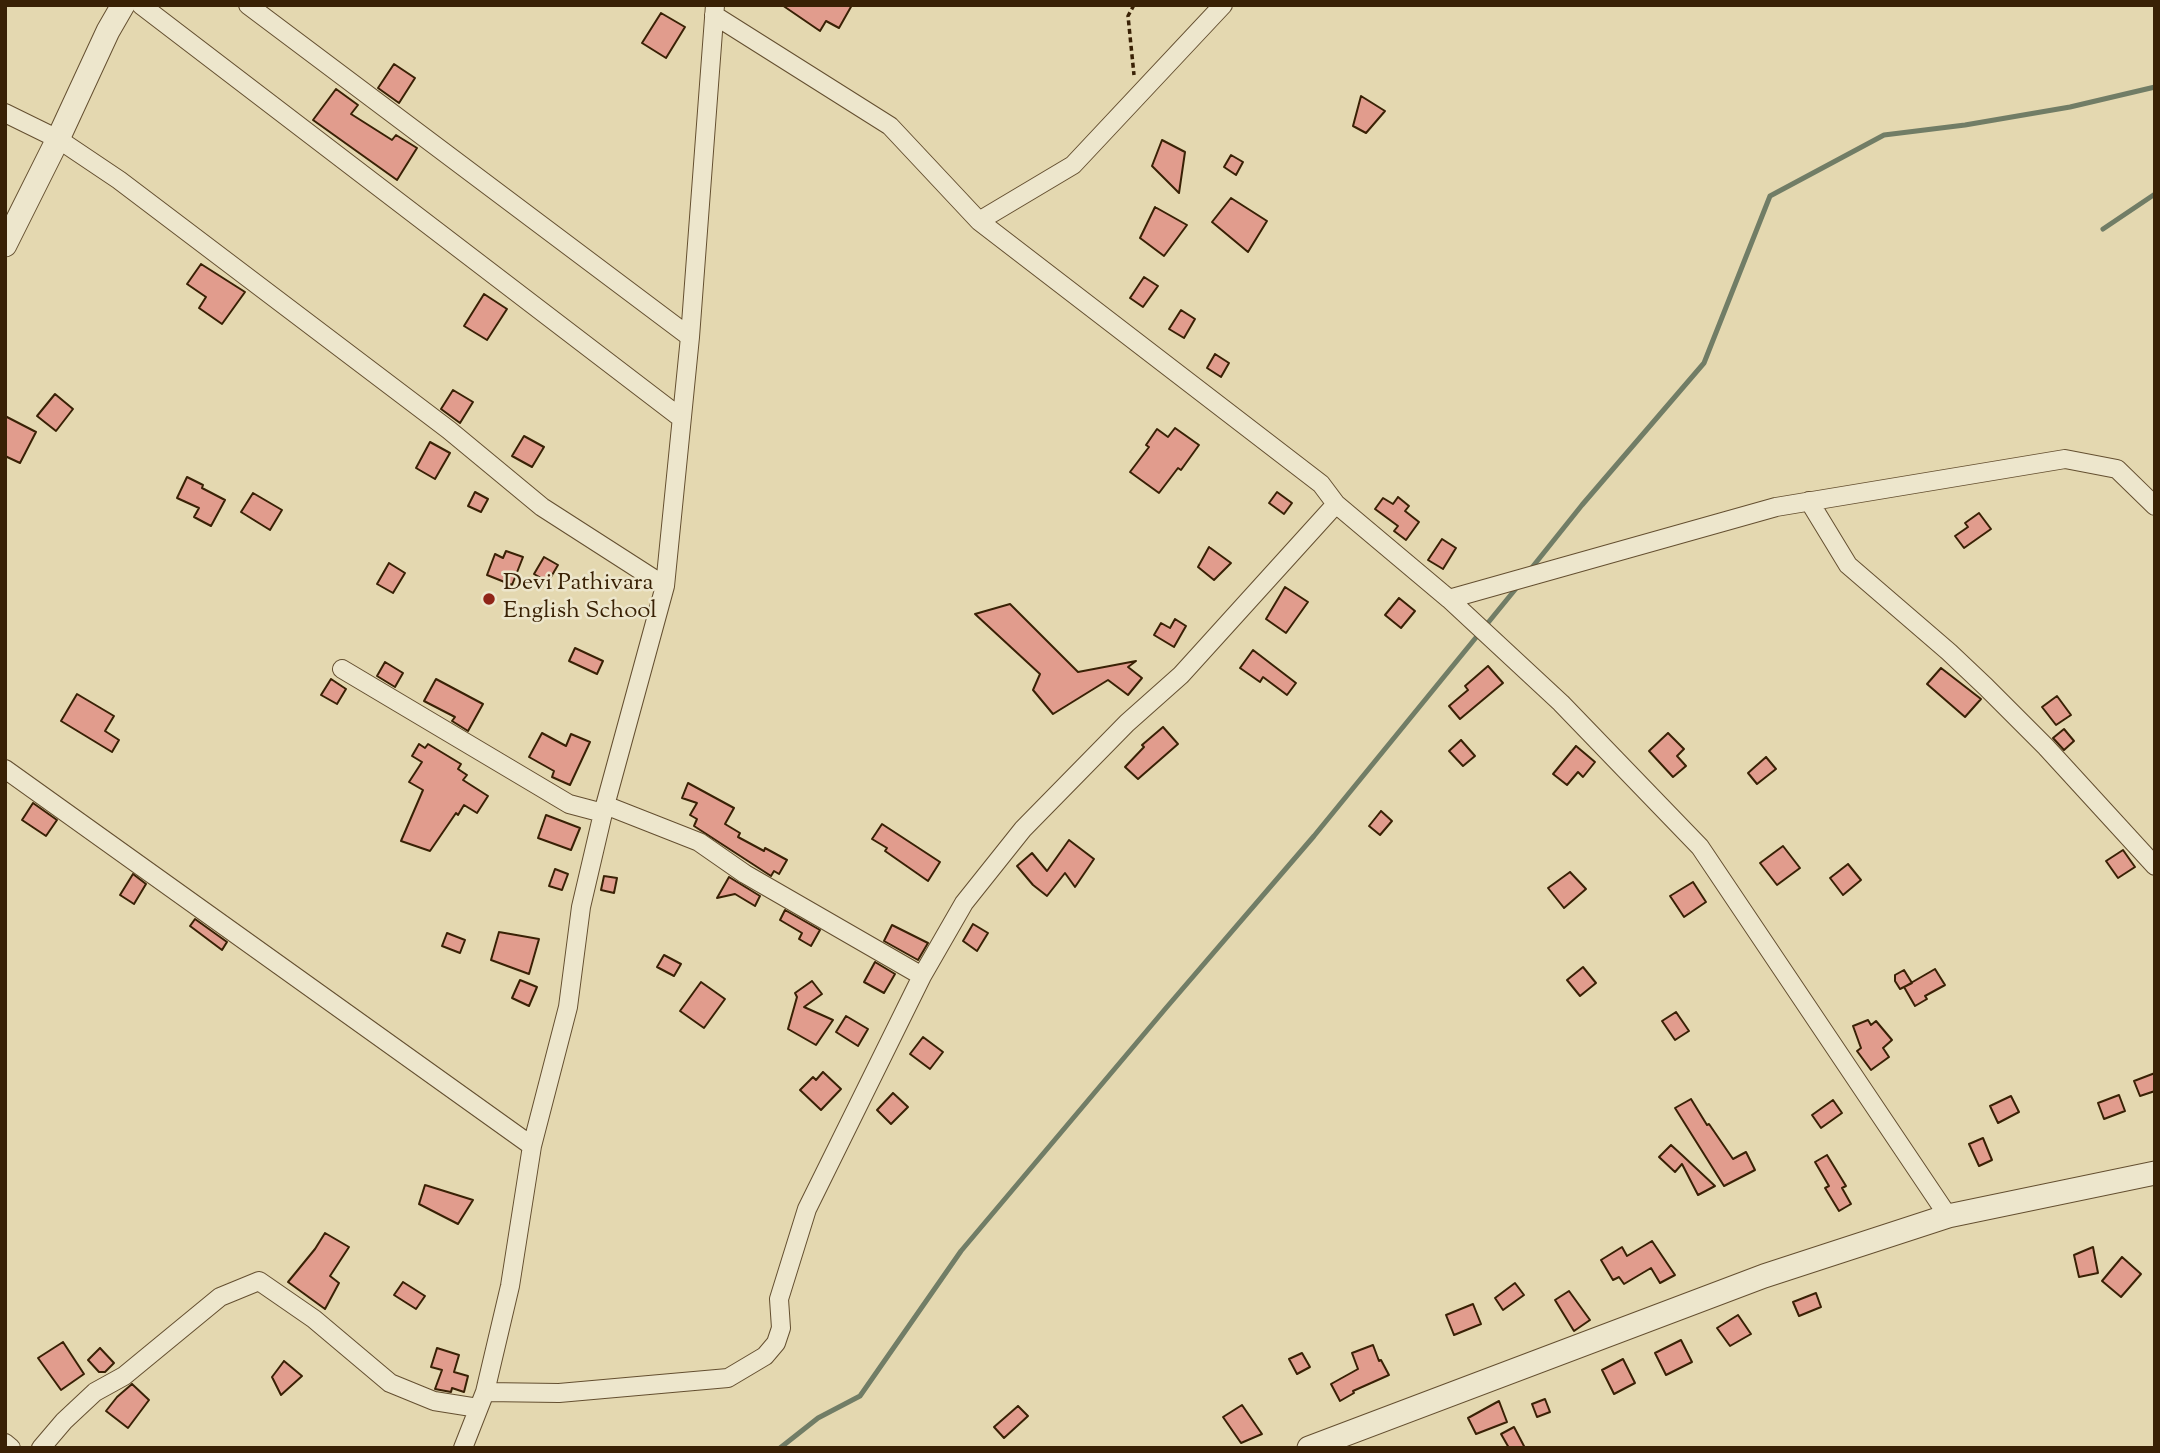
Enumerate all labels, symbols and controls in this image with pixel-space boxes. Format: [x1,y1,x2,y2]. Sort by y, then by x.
place label: Devi Pathivara English School [503,571,657,627]
marker: Devi Pathivara English School [481,591,497,607]

